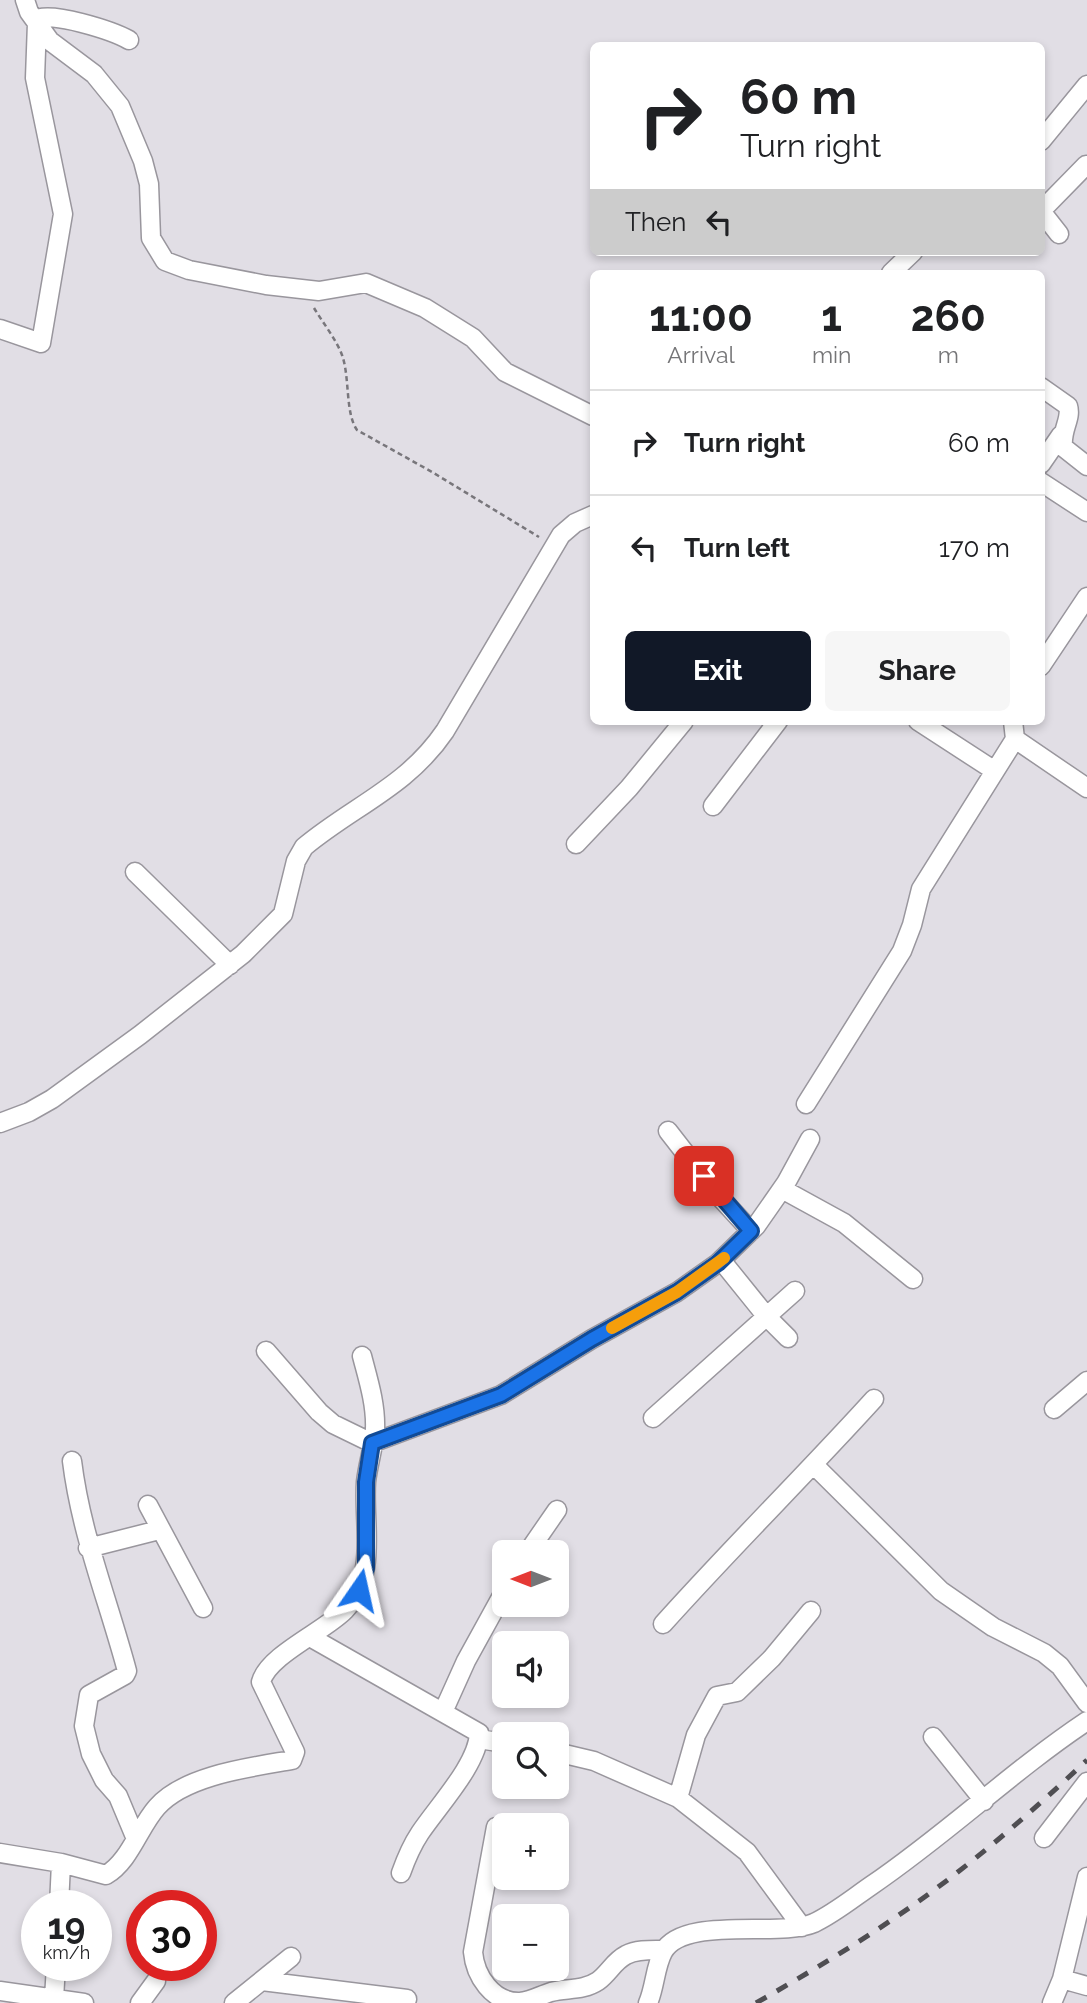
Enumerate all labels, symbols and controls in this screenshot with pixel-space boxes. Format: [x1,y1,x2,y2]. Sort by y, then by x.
text: 60 m [740,68,857,125]
icon: right [625,70,716,161]
text: Turn right [740,127,881,164]
icon: left [700,203,738,241]
text: Then [625,207,686,237]
text: 11:00 [649,292,753,341]
text: 1 [821,292,842,341]
text: 260 [911,292,986,341]
text: Arrival [667,341,735,368]
text: min [812,341,852,368]
text: m [938,341,959,368]
icon: right [625,424,663,462]
text: Turn right [684,428,805,458]
text: 60 m [948,428,1010,458]
icon: left [625,529,663,567]
text: Turn left [684,533,790,563]
text: 170 m [939,533,1010,563]
button: Exit [625,631,811,711]
button: Share [825,631,1010,711]
pin [674,1146,734,1206]
icon: arrive [685,1157,723,1195]
north arrow [492,1540,569,1617]
map controls [492,1540,569,1981]
position arrow [322,1553,396,1627]
button: sound [492,1631,569,1708]
button: search [492,1722,569,1799]
button: + [492,1813,569,1890]
speed limit sign: 30 [126,1890,217,1981]
button: − [492,1904,569,1981]
text: 19 [48,1906,85,1947]
text: km/h [43,1942,90,1963]

